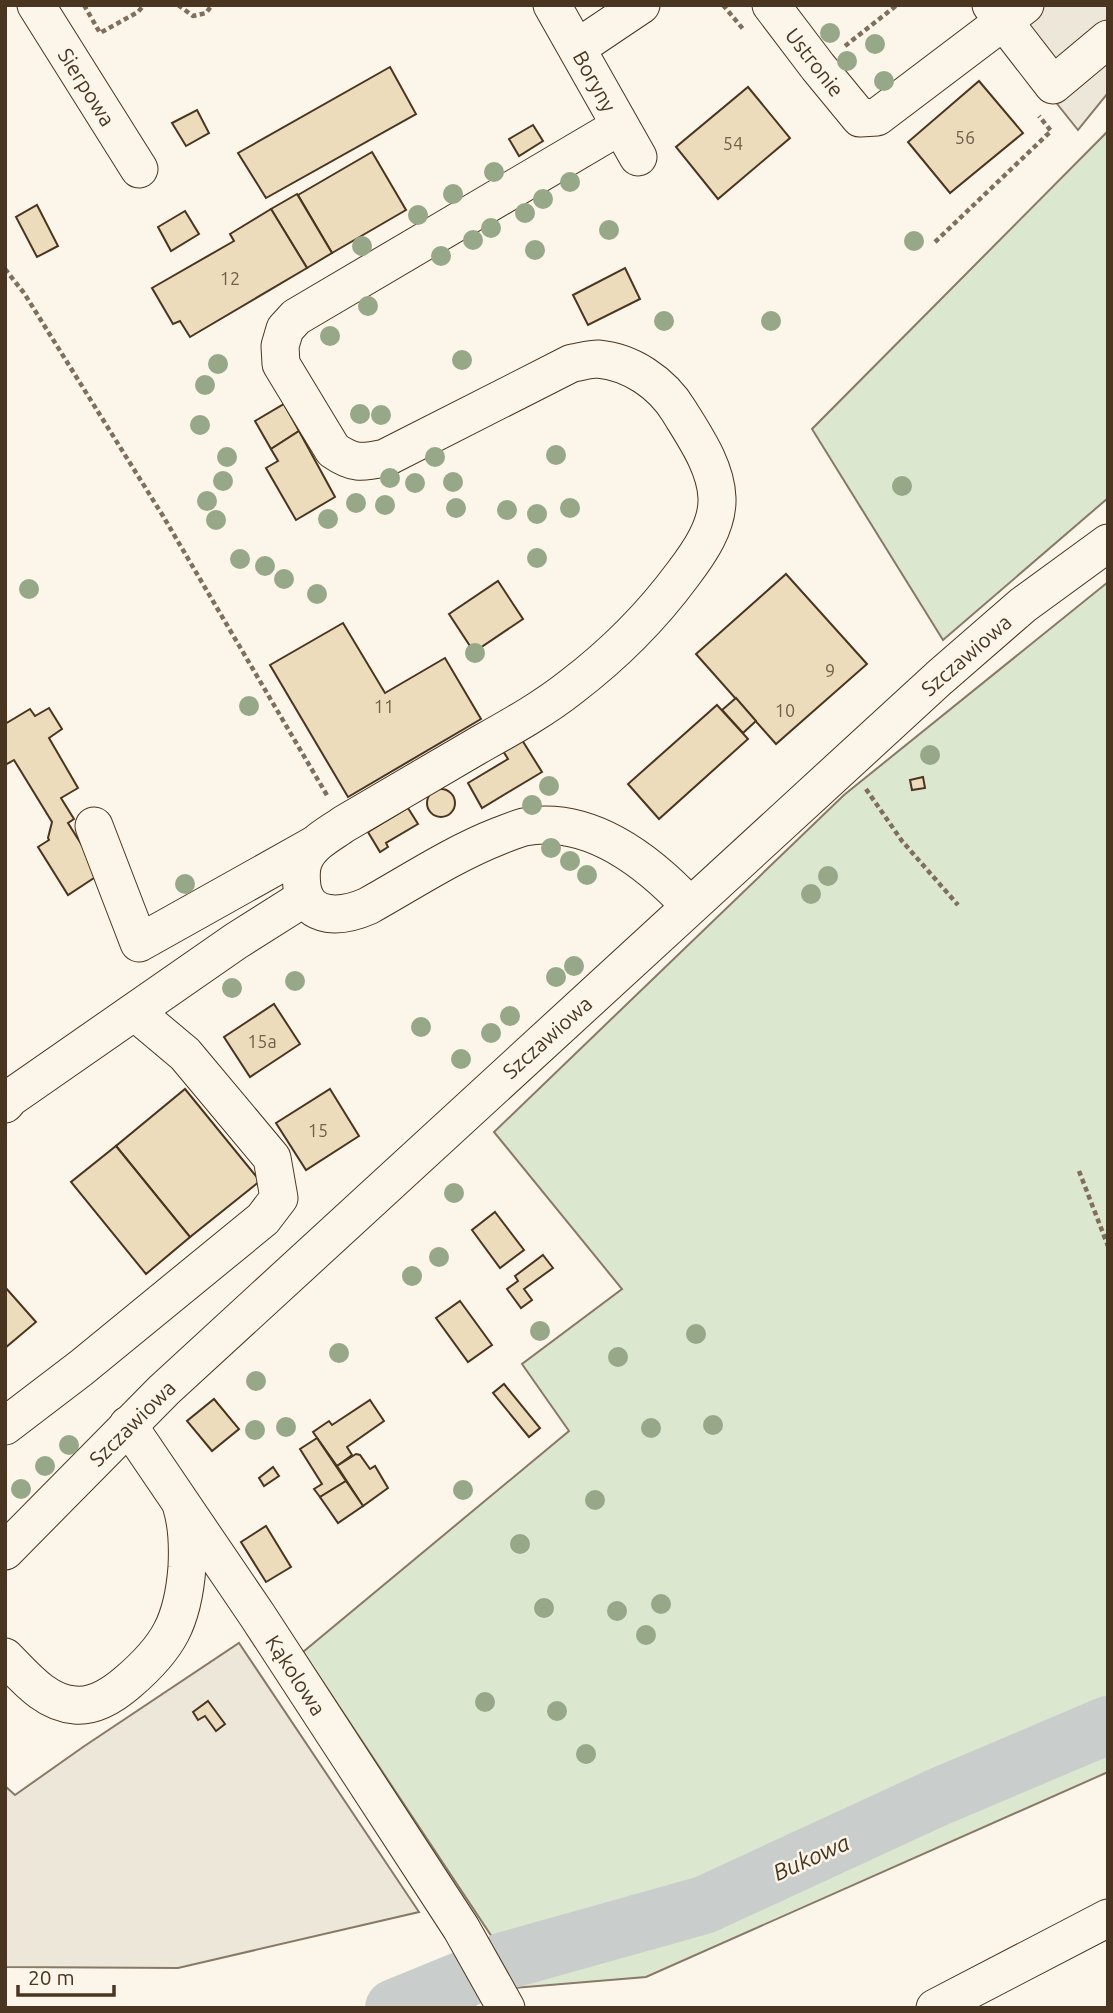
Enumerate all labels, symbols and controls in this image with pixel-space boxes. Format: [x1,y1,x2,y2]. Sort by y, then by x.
street label: Ustronie [781,23,849,101]
street label: Sierpowa [54,44,120,130]
street label: Boryny [568,46,622,116]
house number: 56 [955,127,975,147]
house number: 54 [723,133,743,153]
house number: 12 [220,268,240,288]
street label: Szczawiowa [916,609,1016,701]
house number: 9 [825,660,835,680]
house number: 11 [374,696,394,716]
house number: 10 [775,700,795,720]
street label: Szczawiowa [498,991,596,1083]
house number: 15a [247,1031,277,1051]
house number: 15 [308,1120,328,1140]
street label: Szczawiowa [84,1375,180,1471]
street label: Kąkolowa [261,1630,331,1720]
water label: Bukowa [769,1829,853,1885]
scale bar [18,1954,114,1998]
text: 20 m [28,1965,75,1989]

